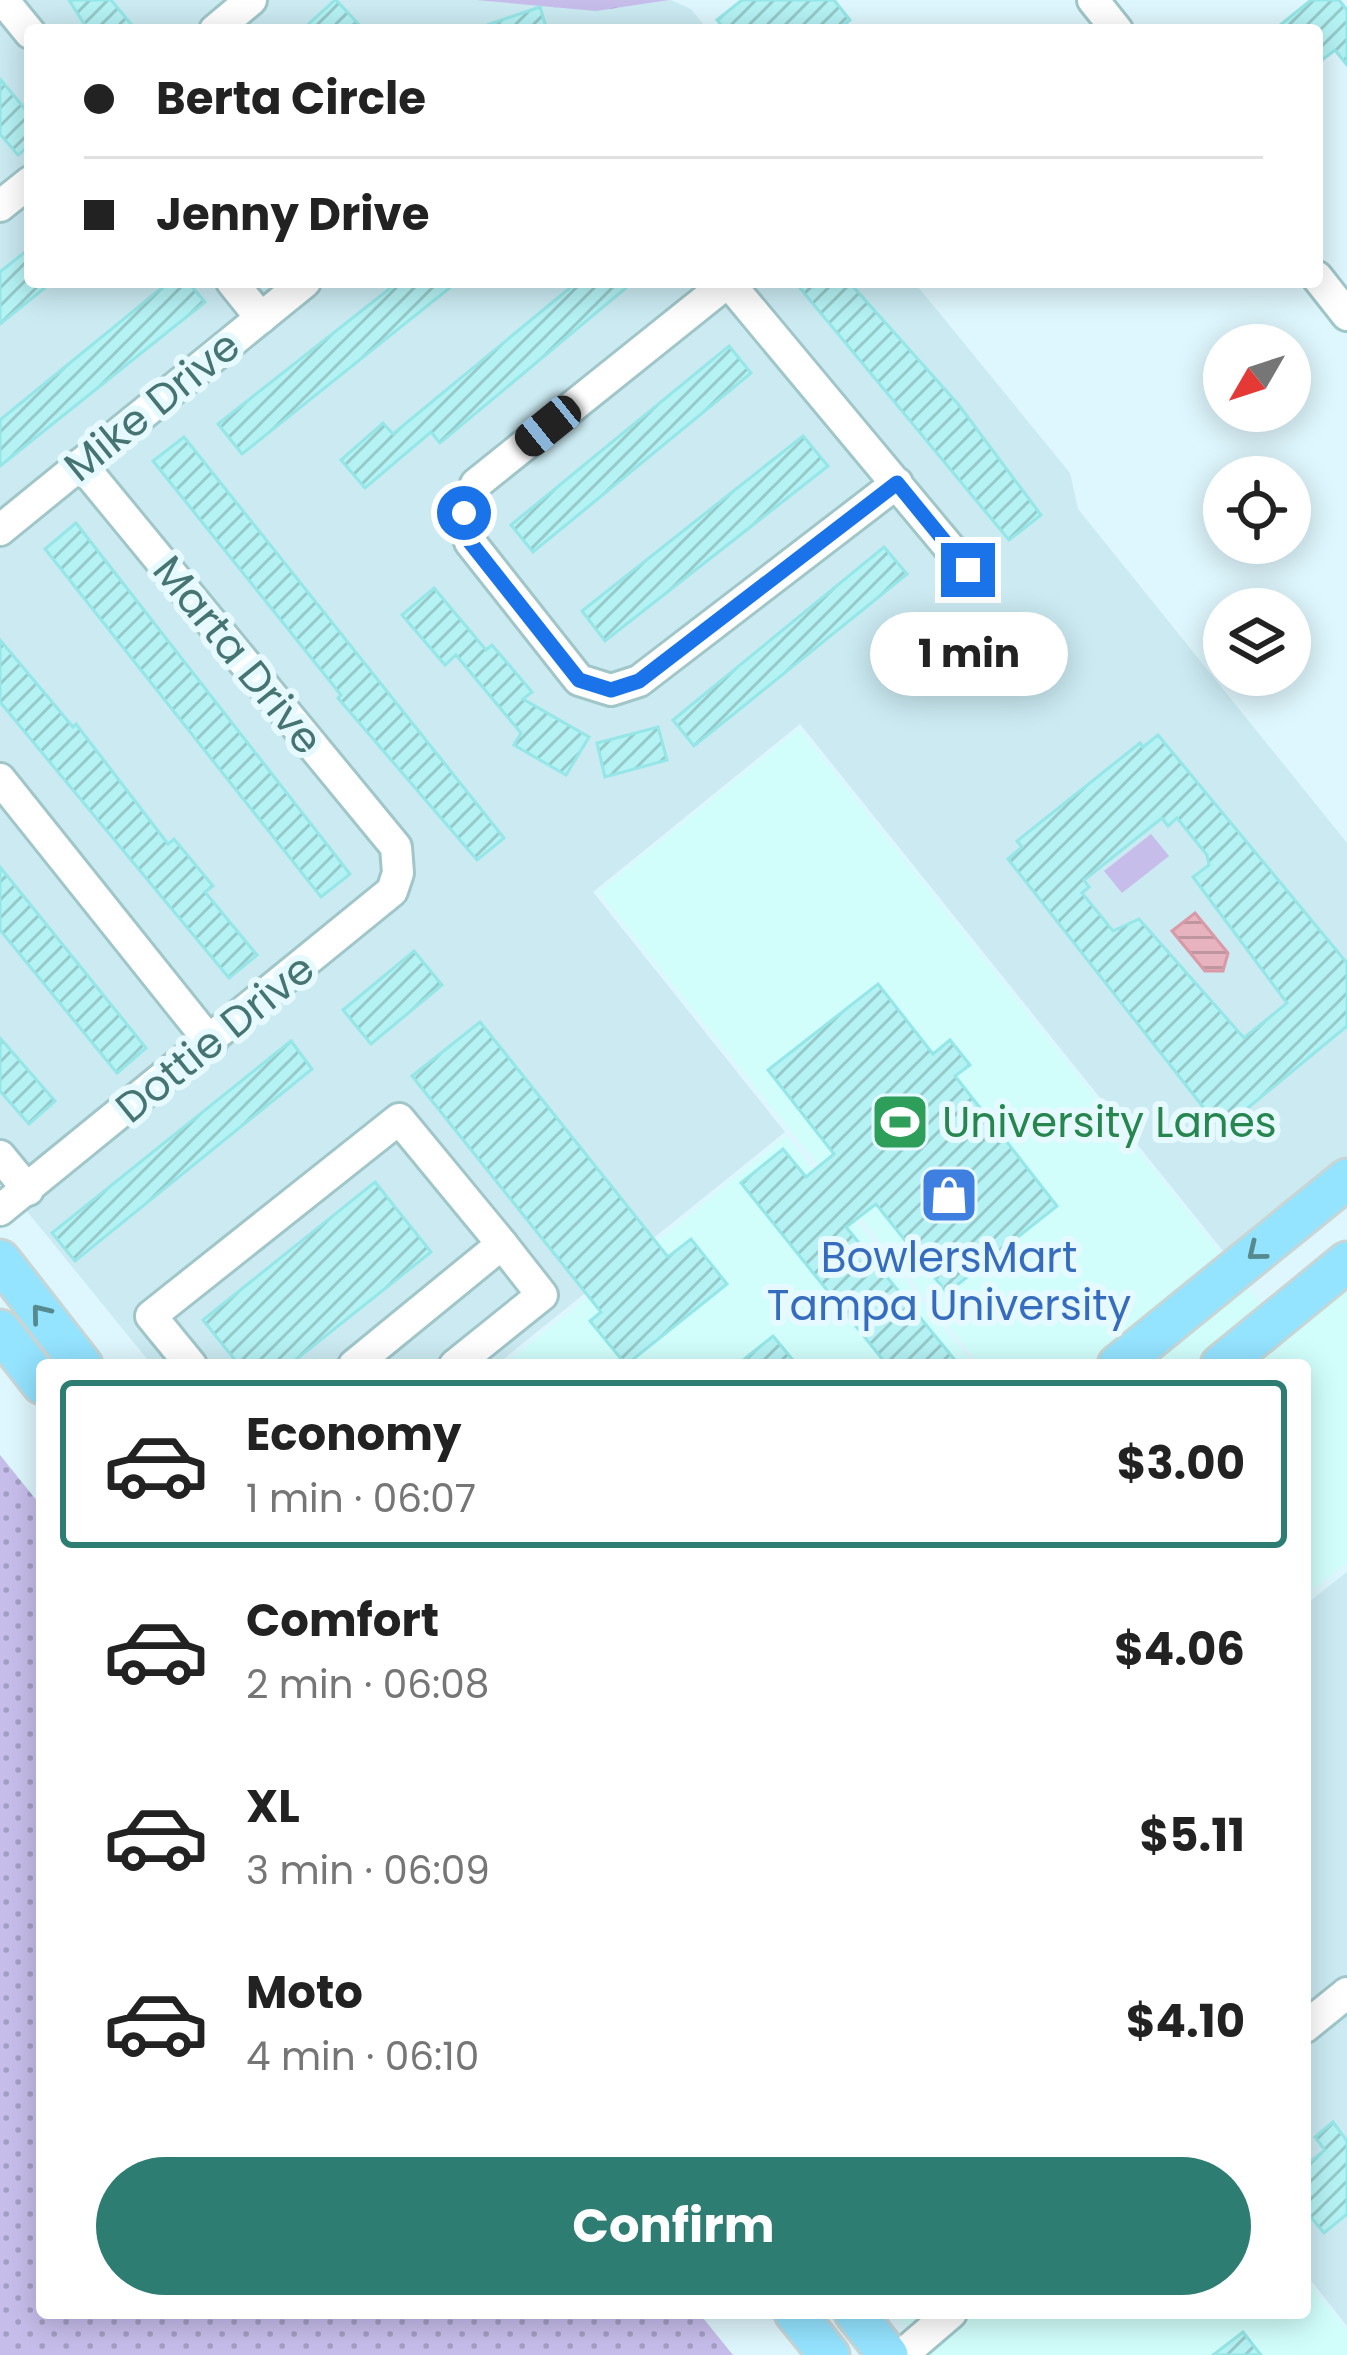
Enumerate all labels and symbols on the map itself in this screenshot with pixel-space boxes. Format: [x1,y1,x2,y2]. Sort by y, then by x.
street label: Mike Drive [52,317,252,495]
north arrow [1203,324,1311,432]
car [509,389,587,463]
route start [437,486,491,540]
street label: Marta Drive [139,543,337,767]
route end [941,543,995,597]
callout: 1 min [869,612,1067,696]
street label: Dottie Drive [103,940,327,1136]
sports icon: University Lanes [869,1091,931,1153]
place label: University Lanes [942,1093,1277,1152]
shop icon: BowlersMart Tampa University [918,1164,980,1226]
place label: BowlersMart Tampa University [767,1228,1132,1335]
one-way arrow [1248,1238,1270,1260]
one-way arrow [33,1305,54,1327]

